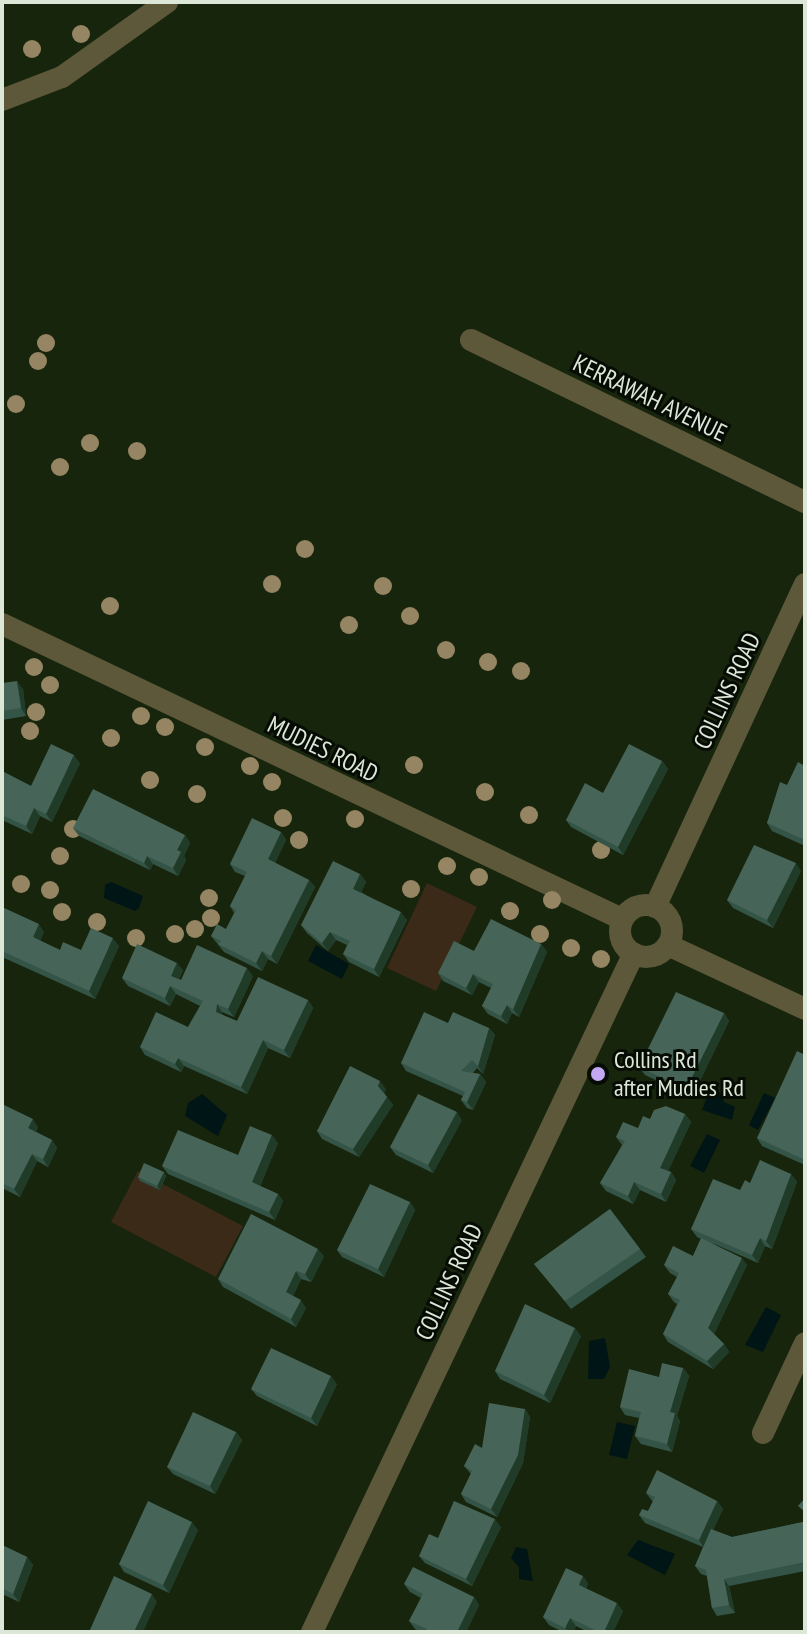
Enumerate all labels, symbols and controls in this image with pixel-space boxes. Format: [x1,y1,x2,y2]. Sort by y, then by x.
street label: KERRAWAH AVENUE [568,348,732,448]
street label: COLLINS ROAD [688,628,766,754]
street label: MUDIES ROAD [263,710,383,788]
place label: Collins Rd after Mudies Rd [614,1046,744,1102]
marker: Collins Rd after Mudies Rd [589,1065,607,1083]
street label: COLLINS ROAD [410,1219,488,1345]

